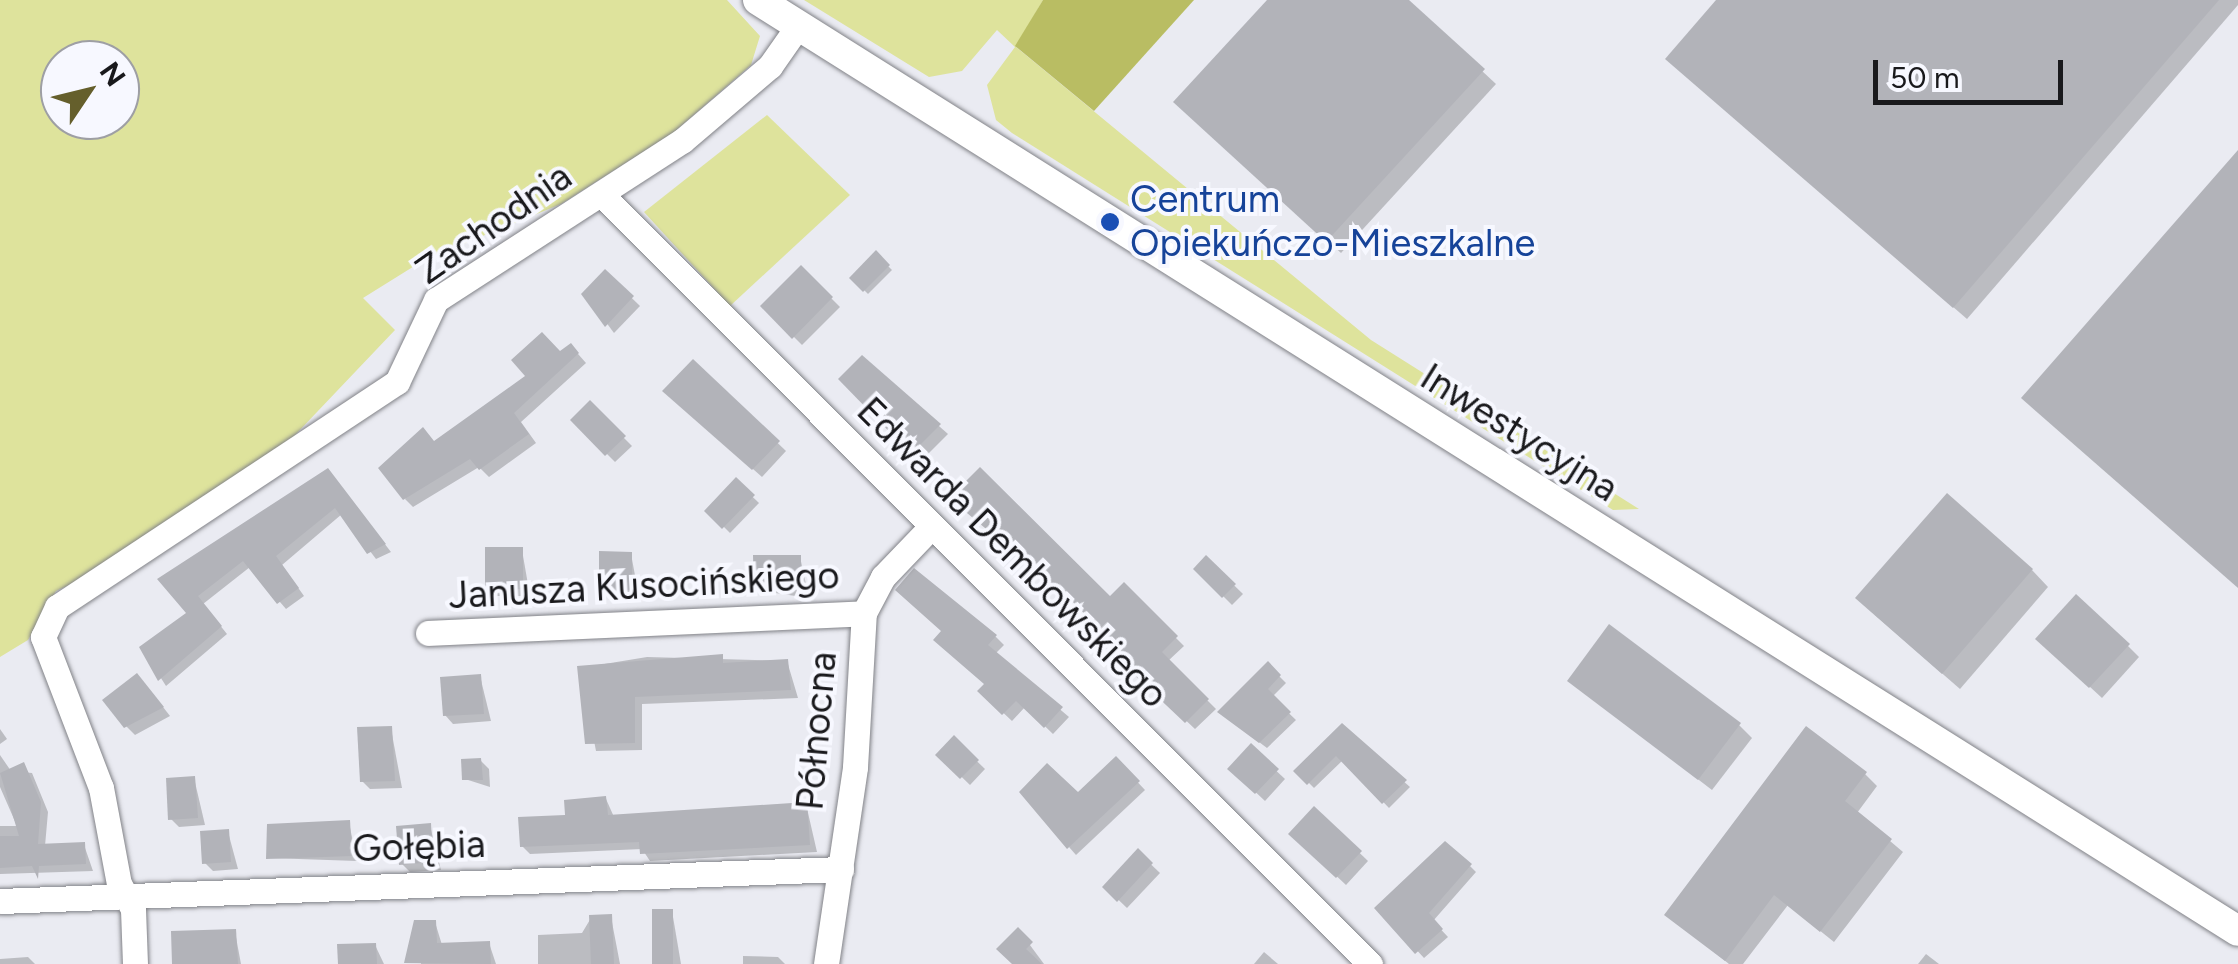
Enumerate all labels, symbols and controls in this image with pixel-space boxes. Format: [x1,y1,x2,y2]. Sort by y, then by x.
north arrow [40,40,140,140]
scale bar [1878,40,2068,102]
text: N [93,55,133,93]
text: 50 m [1890,59,1959,96]
street label: Zachodnia [408,154,580,294]
place label: Centrum Opiekuńczo-Mieszkalne [1130,177,1535,266]
marker: Centrum Opiekuńczo-Mieszkalne [1099,211,1121,233]
street label: Inwestycyjna [1412,354,1626,512]
street label: Edwarda Dembowskiego [847,388,1177,718]
street label: Janusza Kusocińskiego [447,553,841,619]
street label: Północna [787,650,847,812]
street label: Gołębia [352,822,486,872]

